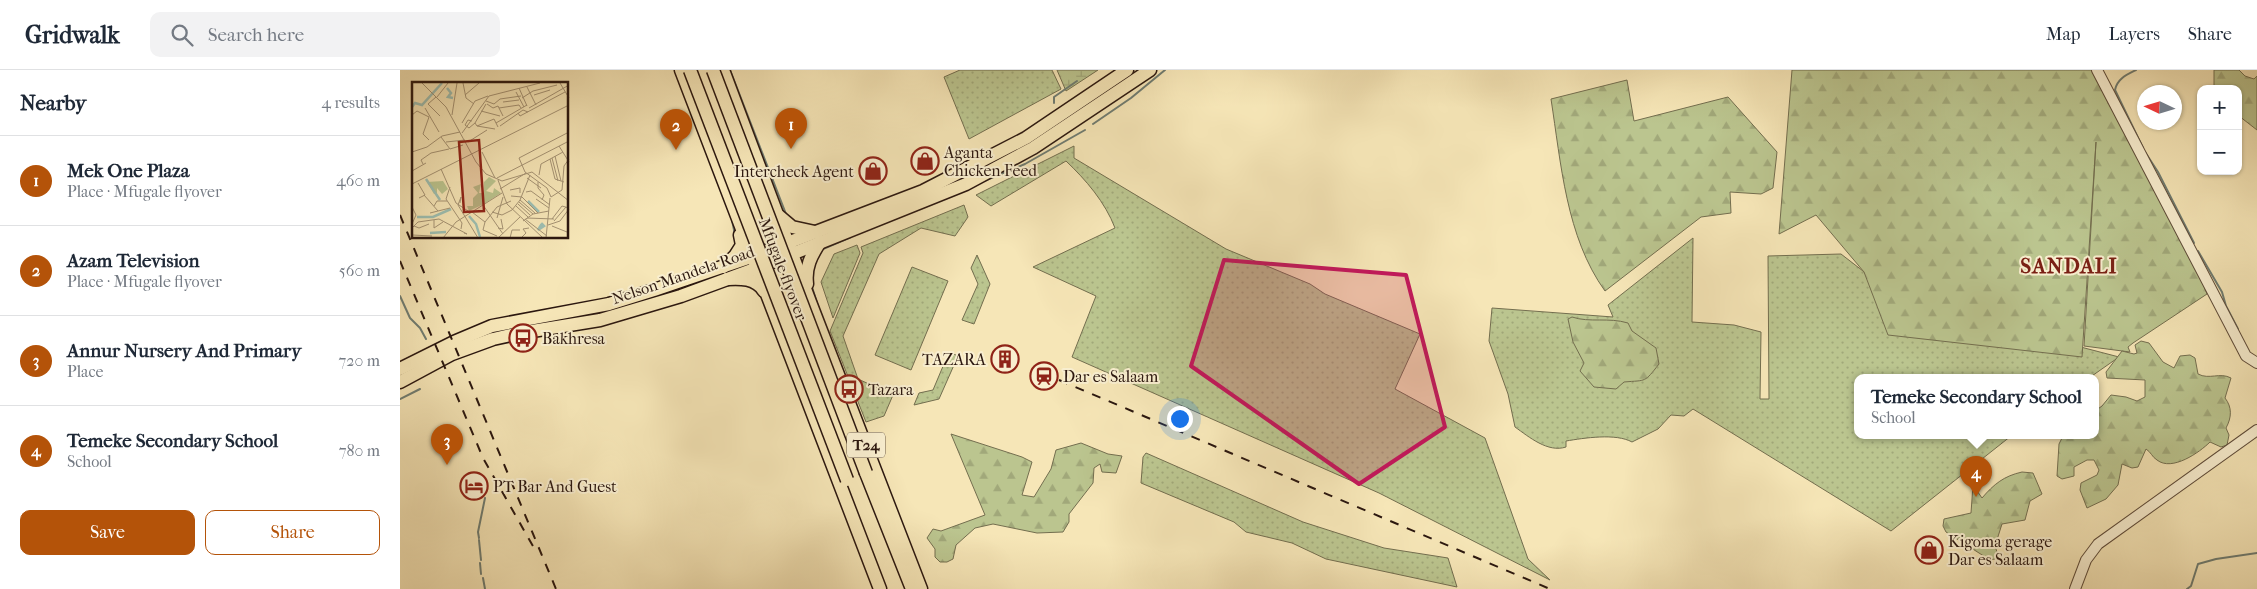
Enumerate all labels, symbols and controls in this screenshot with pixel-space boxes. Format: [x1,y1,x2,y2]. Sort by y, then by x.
search box [150,12,500,57]
text: Gridwalk [25,21,120,49]
icon: search [168,21,196,49]
text: Search here [208,24,304,46]
text: Map [2046,24,2080,45]
text: Layers [2108,24,2160,45]
text: Share [2188,24,2232,45]
inset map [412,82,569,239]
north arrow [2137,85,2182,130]
map controls [2197,85,2242,175]
button: + [2197,85,2242,130]
text: Nearby [20,91,86,115]
text: 4 results [322,93,380,112]
pin: 1 [775,108,807,149]
pin: 2 [660,109,692,150]
button: − [2197,130,2242,175]
place label: Aganta Chicken Feed [943,143,1037,180]
shop icon: Aganta Chicken Feed [910,146,940,176]
shop icon: Intercheck Agent [858,156,888,186]
text: Mek One Plaza [67,160,190,182]
place label: Intercheck Agent [734,162,854,181]
text: 1 [33,171,39,190]
text: 460 m [336,171,380,190]
text: Place · Mfugale flyover [67,182,222,201]
street label: Mfugale flyover [755,215,811,323]
street label: Nelson Mandela Road [609,242,757,308]
text: Azam Television [67,250,199,272]
district label: SANDALI [2020,254,2118,278]
text: 2 [32,261,40,280]
text: 560 m [339,261,380,280]
text: Place · Mfugale flyover [67,272,222,291]
bus stop icon: Bakhresa [508,323,538,353]
place label: Bakhresa [542,329,606,348]
text: Annur Nursery And Primary [67,340,301,362]
building icon: TAZARA [990,344,1020,374]
place label: TAZARA [922,350,987,369]
text: 3 [33,351,39,370]
text: 720 m [339,351,380,370]
station icon: Dar es Salaam [1029,361,1059,391]
text: Place [67,362,103,381]
place label: Dar es Salaam [1063,367,1159,386]
bus stop icon: Tazara [834,374,864,404]
popup [1854,374,2099,439]
place label: Tazara [868,380,914,399]
text: Temeke Secondary School [1871,386,2082,408]
your location [1167,406,1193,432]
text: School [1871,408,1916,427]
pin: 3 [431,424,463,465]
text: Temeke Secondary School [67,430,278,452]
road number: T24 [847,432,885,458]
text: 4 [31,441,41,460]
text: 780 m [339,441,380,460]
text: School [67,452,112,471]
pin: 4 [1960,456,1992,497]
hotel icon: PT Bar And Guest [459,471,489,501]
place label: PT Bar And Guest [493,477,617,496]
button: Save [20,510,195,555]
button: Share [205,510,380,555]
place label: Kigoma gerage Dar es Salaam [1948,532,2052,569]
shop icon: Kigoma gerage Dar es Salaam [1914,535,1944,565]

